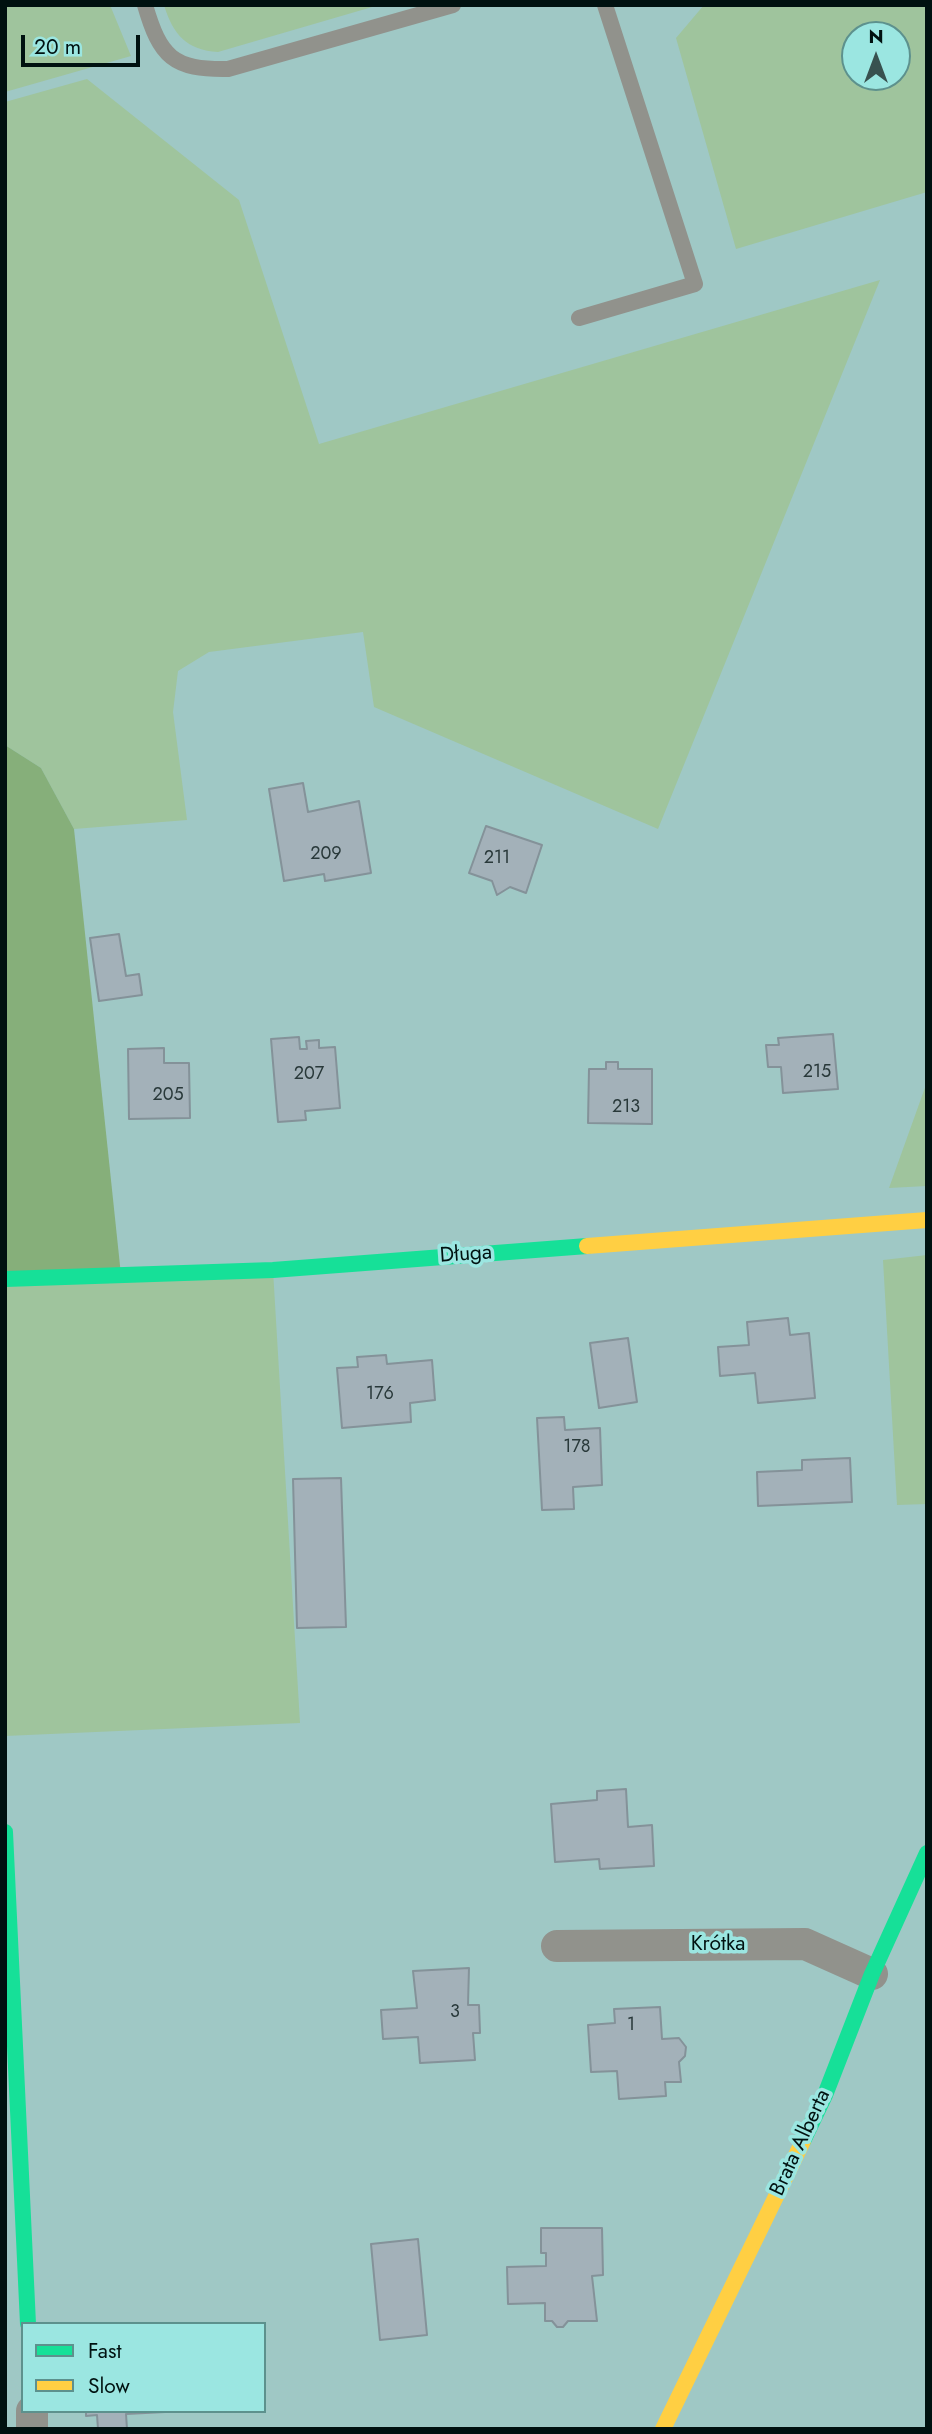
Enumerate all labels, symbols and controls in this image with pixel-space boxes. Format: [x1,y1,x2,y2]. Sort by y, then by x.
scale bar [24,21,144,65]
north arrow [841,21,911,91]
text: N [868,23,884,50]
text: 20 m [34,32,81,62]
house number: 209 [310,844,342,866]
house number: 211 [484,848,510,870]
house number: 215 [803,1062,831,1084]
house number: 207 [294,1064,324,1086]
house number: 205 [152,1085,184,1107]
house number: 213 [612,1097,640,1119]
street label: Długa [439,1241,493,1269]
house number: 176 [366,1384,394,1406]
house number: 178 [563,1437,591,1459]
street label: Krótka [691,1932,745,1958]
house number: 3 [450,2002,460,2024]
house number: 1 [627,2015,635,2037]
street label: Brata Alberta [765,2086,837,2200]
legend [21,2322,266,2413]
text: Fast [88,2336,121,2366]
text: Slow [88,2371,130,2401]

